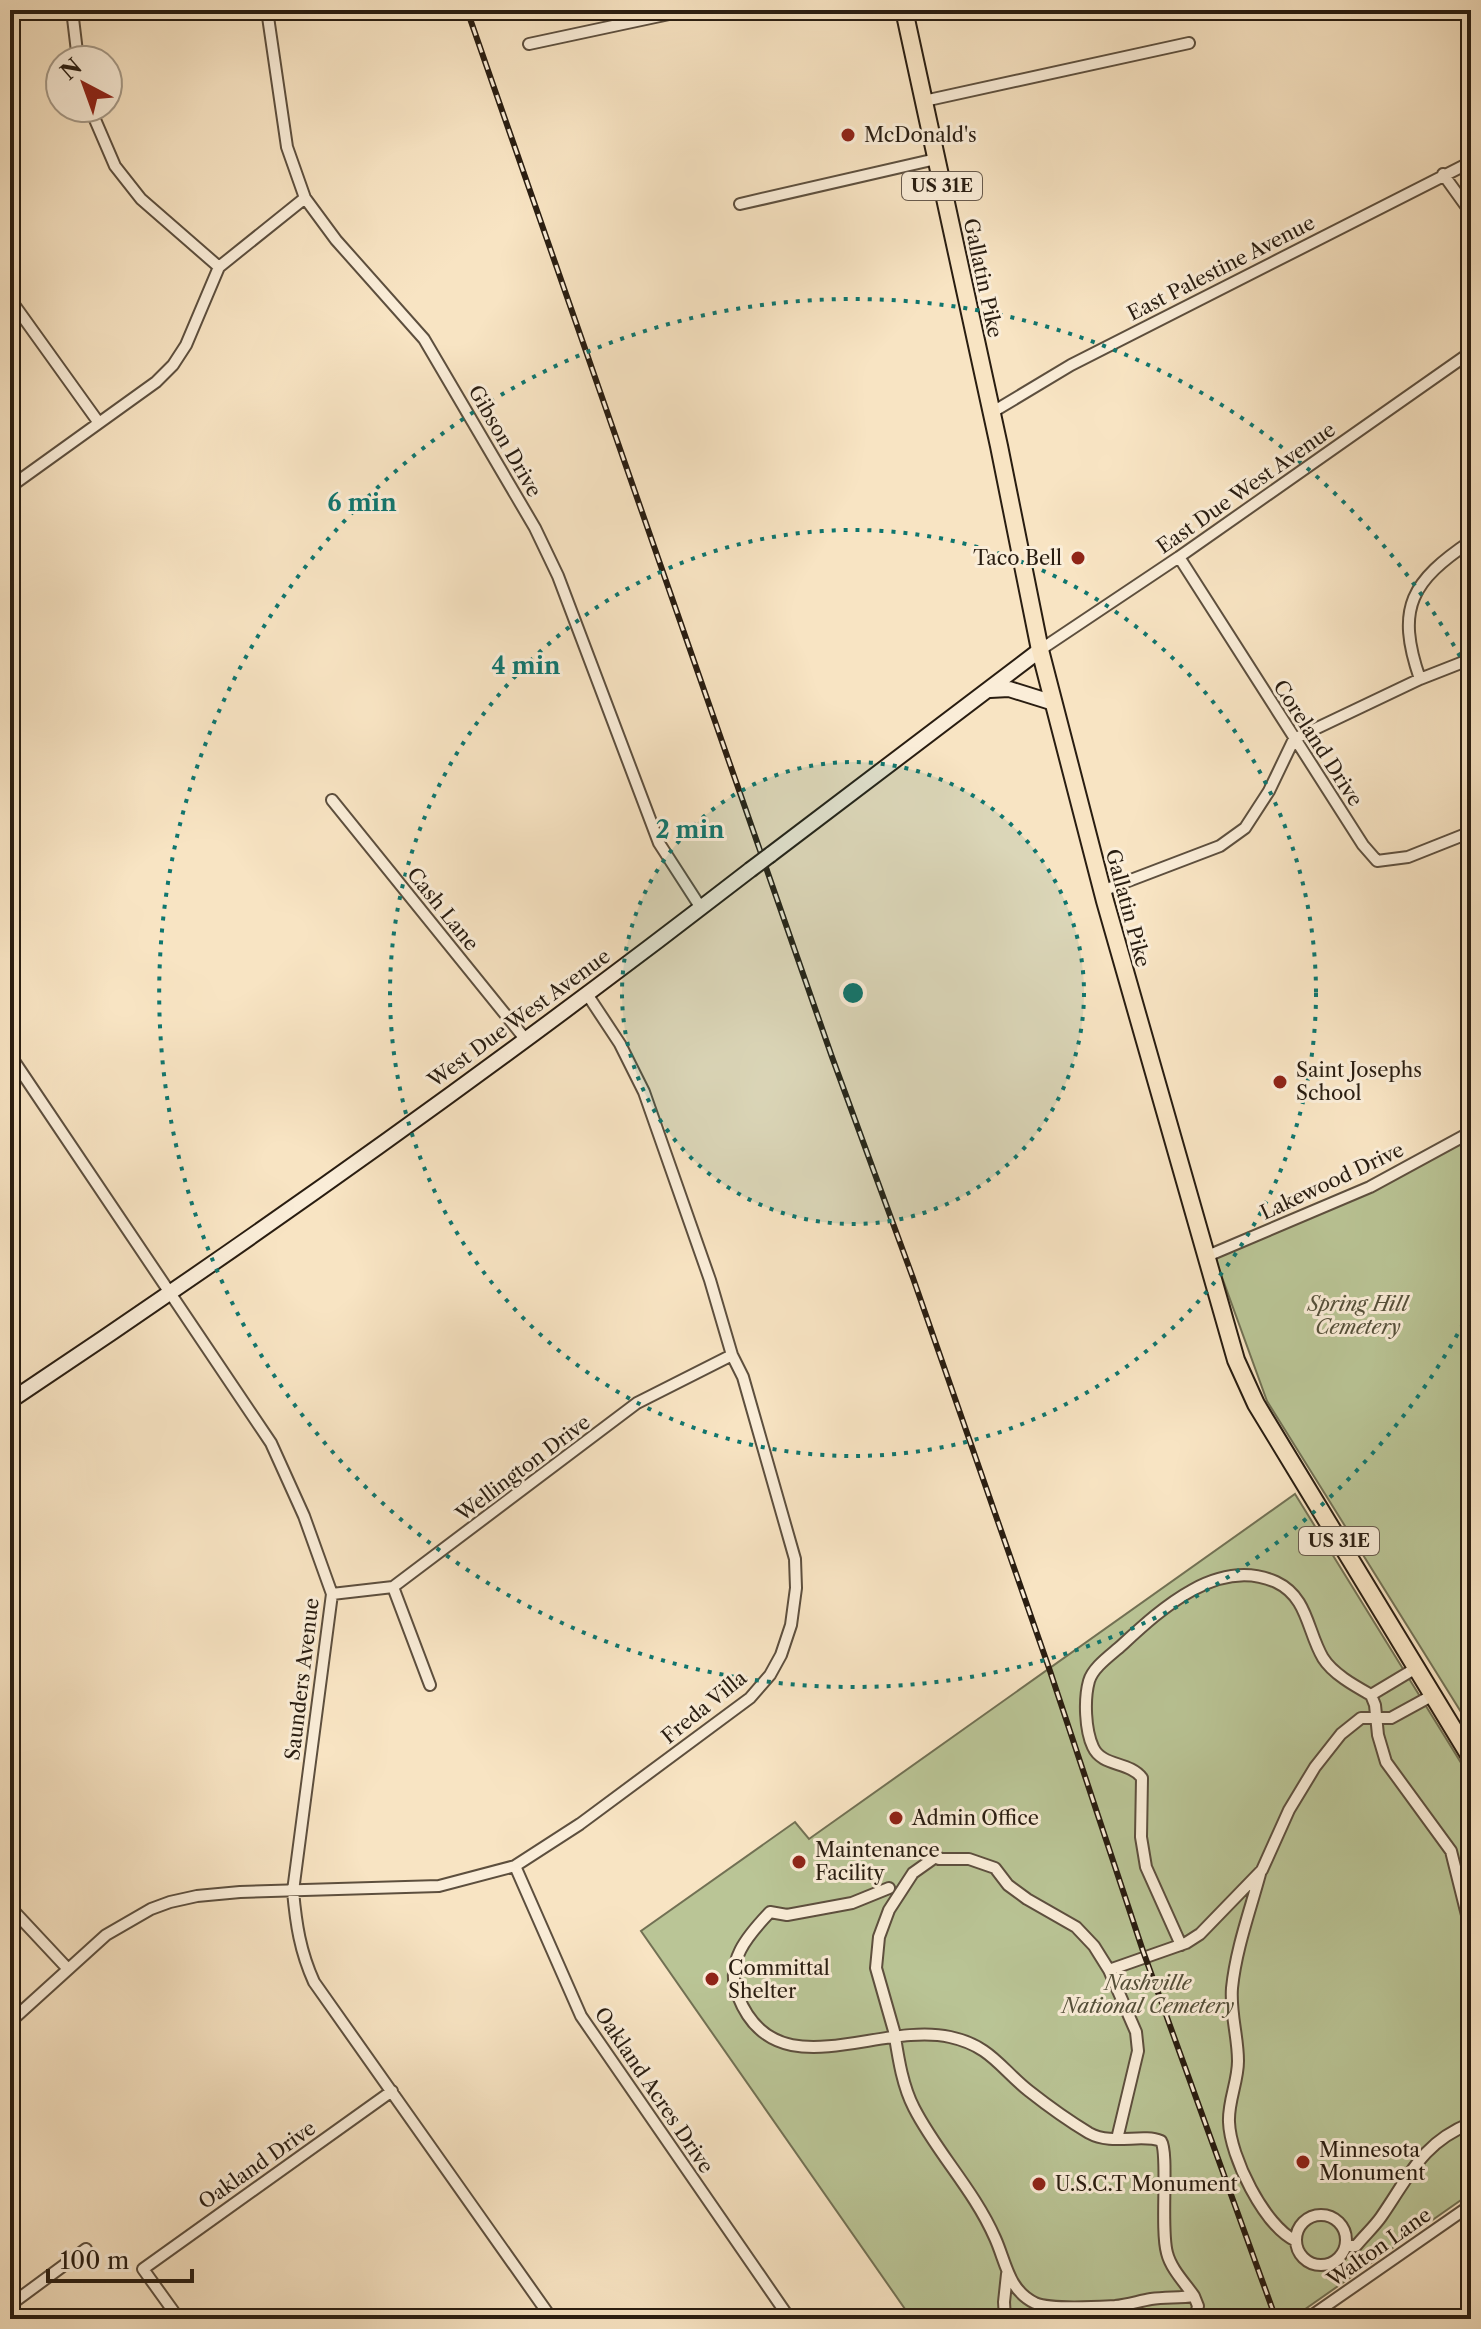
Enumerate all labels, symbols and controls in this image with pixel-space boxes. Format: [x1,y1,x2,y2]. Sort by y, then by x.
north arrow [44,44,124,124]
text: N [55,53,87,86]
place label: McDonald's [864,123,977,147]
marker: McDonald's [839,126,857,144]
road number: US 31E [902,172,982,200]
street label: East Palestine Avenue [1123,210,1319,326]
street label: Gallatin Pike [959,216,1007,340]
street label: Gibson Drive [463,381,547,501]
street label: East Due West Avenue [1152,417,1340,559]
text: 6 min [327,488,397,517]
place label: Taco Bell [973,546,1062,570]
marker: Taco Bell [1069,549,1087,567]
text: 4 min [491,651,561,680]
street label: Coreland Drive [1268,675,1368,811]
text: 2 min [655,815,725,844]
street label: Gallatin Pike [1101,846,1155,970]
street label: Cash Lane [402,863,484,955]
street label: West Due West Avenue [422,944,615,1093]
centre of rings [839,979,867,1007]
place label: Saint Josephs School [1296,1058,1422,1105]
marker: Saint Josephs School [1271,1073,1289,1091]
street label: Lakewood Drive [1257,1137,1407,1225]
park label: Spring Hill Cemetery [1307,1292,1411,1339]
street label: Wellington Drive [450,1410,595,1527]
road number: US 31E [1299,1527,1379,1555]
street label: Saunders Avenue [280,1596,324,1762]
street label: Freda Villa [657,1665,752,1749]
place label: Admin Office [911,1806,1039,1830]
marker: Admin Office [887,1809,905,1827]
place label: Maintenance Facility [815,1838,940,1885]
marker: Maintenance Facility [790,1853,808,1871]
place label: Committal Shelter [728,1956,830,2003]
marker: Committal Shelter [703,1970,721,1988]
park label: Nashville National Cemetery [1060,1971,1234,2018]
street label: Oakland Acres Drive [590,2003,718,2177]
street label: Oakland Drive [194,2116,320,2214]
place label: Minnesota Monument [1319,2138,1425,2185]
marker: Minnesota Monument [1294,2153,1312,2171]
place label: U.S.C.T Monument [1055,2172,1238,2196]
marker: U.S.C.T Monument [1030,2175,1048,2193]
street label: Walton Lane [1322,2202,1436,2292]
scale bar [48,2233,192,2283]
text: 100 m [60,2246,129,2275]

